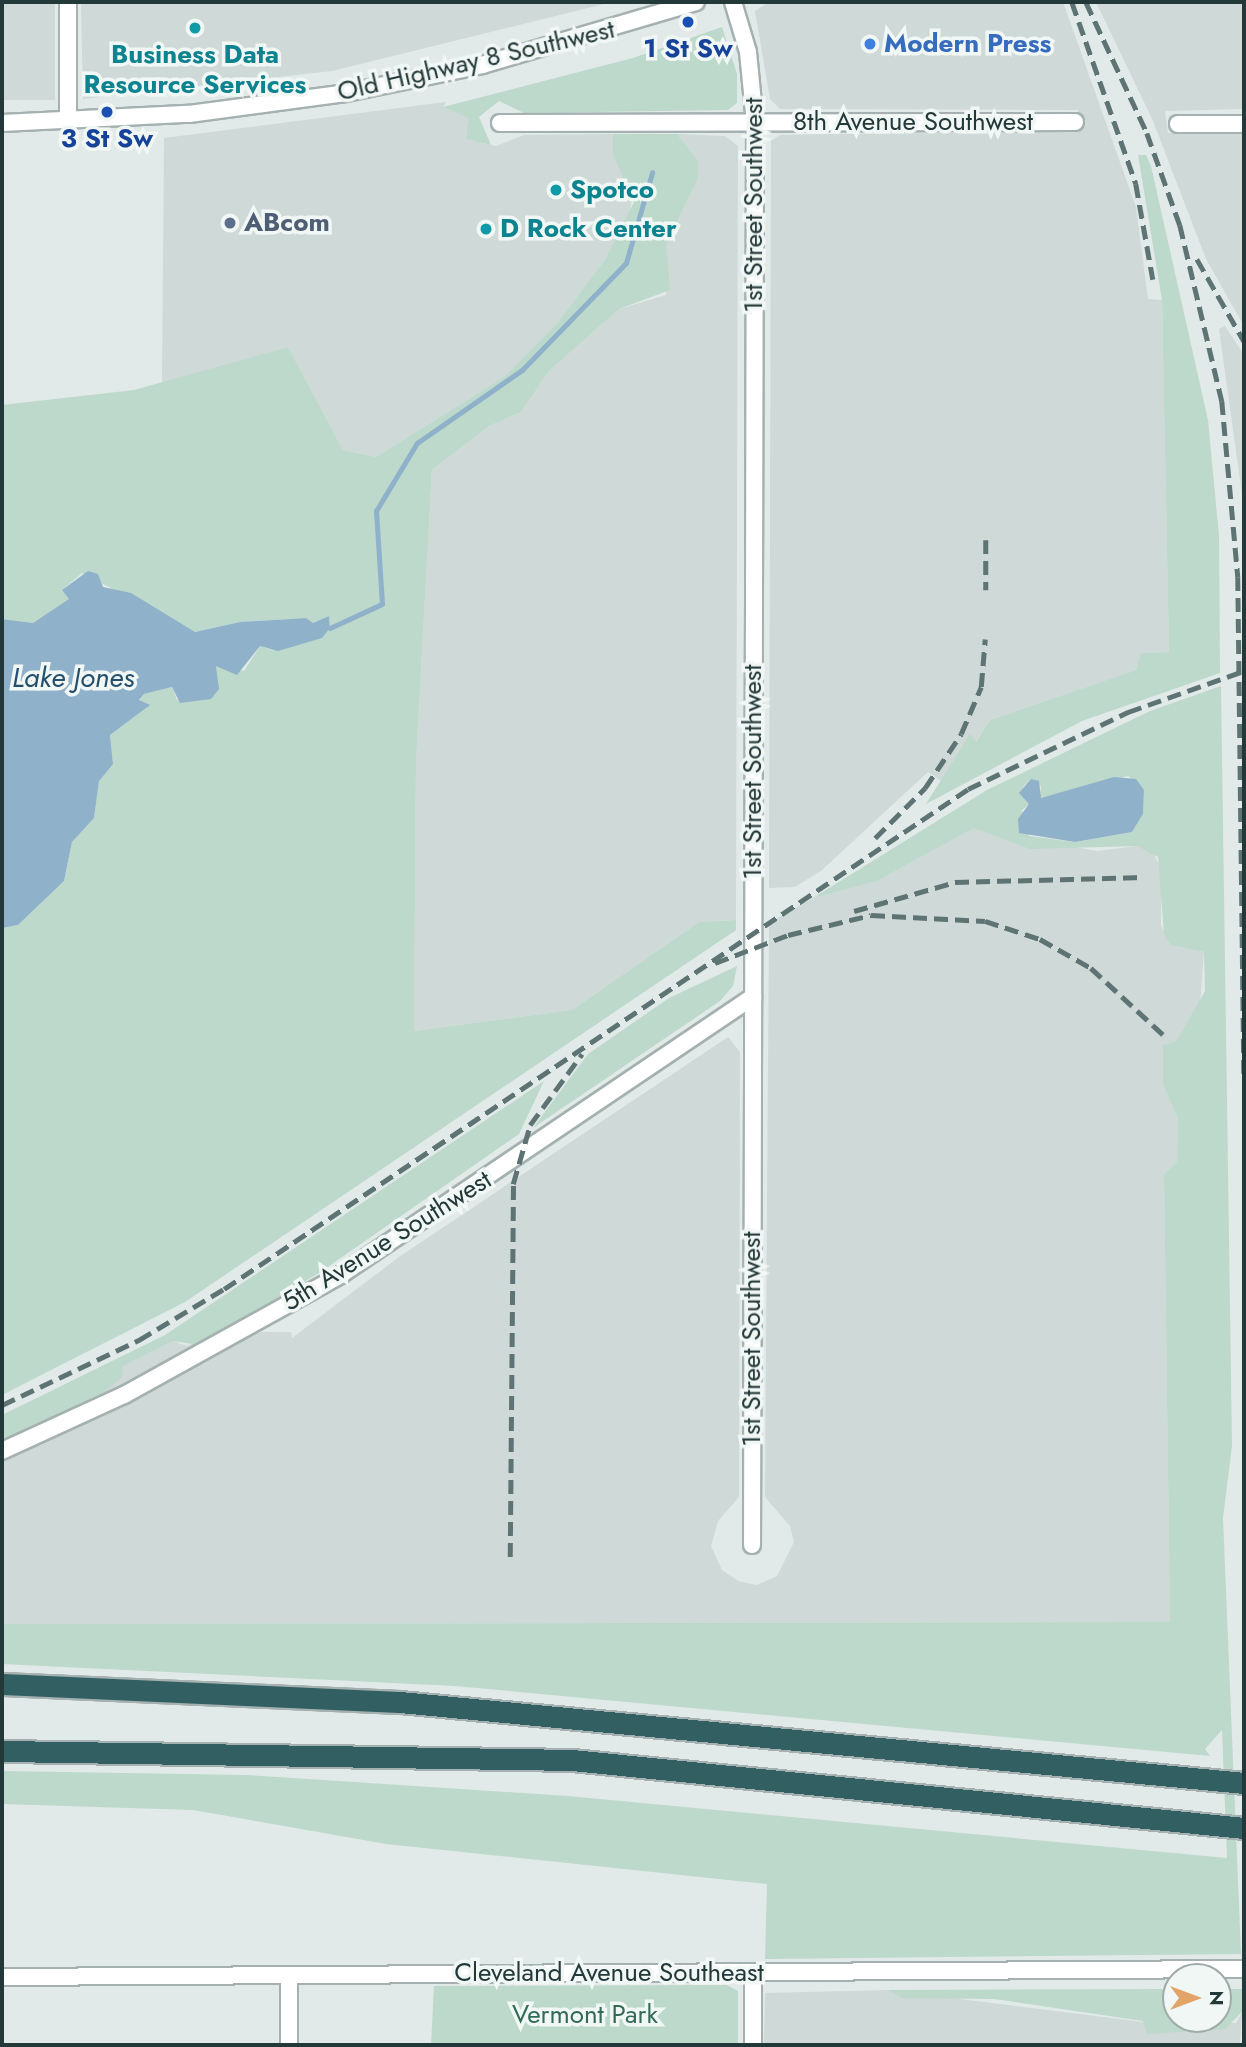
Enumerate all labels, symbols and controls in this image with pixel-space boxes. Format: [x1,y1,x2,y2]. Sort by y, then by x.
street label: Old Highway 8 Southwest [334,14,618,108]
marker: 1 St Sw [680,14,696,30]
marker: Business Data Resource Services [187,20,203,36]
place label: Modern Press [884,28,1051,60]
place label: 1 St Sw [643,33,733,65]
marker: Modern Press [862,36,878,52]
place label: Business Data Resource Services [84,39,306,100]
street label: 1st Street Southwest [738,97,770,313]
marker: 3 St Sw [99,104,115,120]
street label: 8th Avenue Southwest [793,106,1033,138]
place label: 3 St Sw [61,123,153,155]
place label: Spotco [570,174,654,206]
marker: Spotco [548,182,564,198]
place label: ABcom [244,207,330,239]
place label: D Rock Center [500,213,677,245]
marker: ABcom [222,215,238,231]
marker: D Rock Center [478,221,494,237]
water label: Lake Jones [12,661,134,695]
street label: 1st Street Southwest [737,664,769,880]
street label: 5th Avenue Southwest [277,1164,497,1318]
street label: 1st Street Southwest [736,1231,768,1447]
street label: Cleveland Avenue Southeast [454,1957,764,1989]
north arrow [1162,1963,1232,2033]
text: N [1203,1990,1230,2006]
park label: Vermont Park [512,1999,658,2031]

